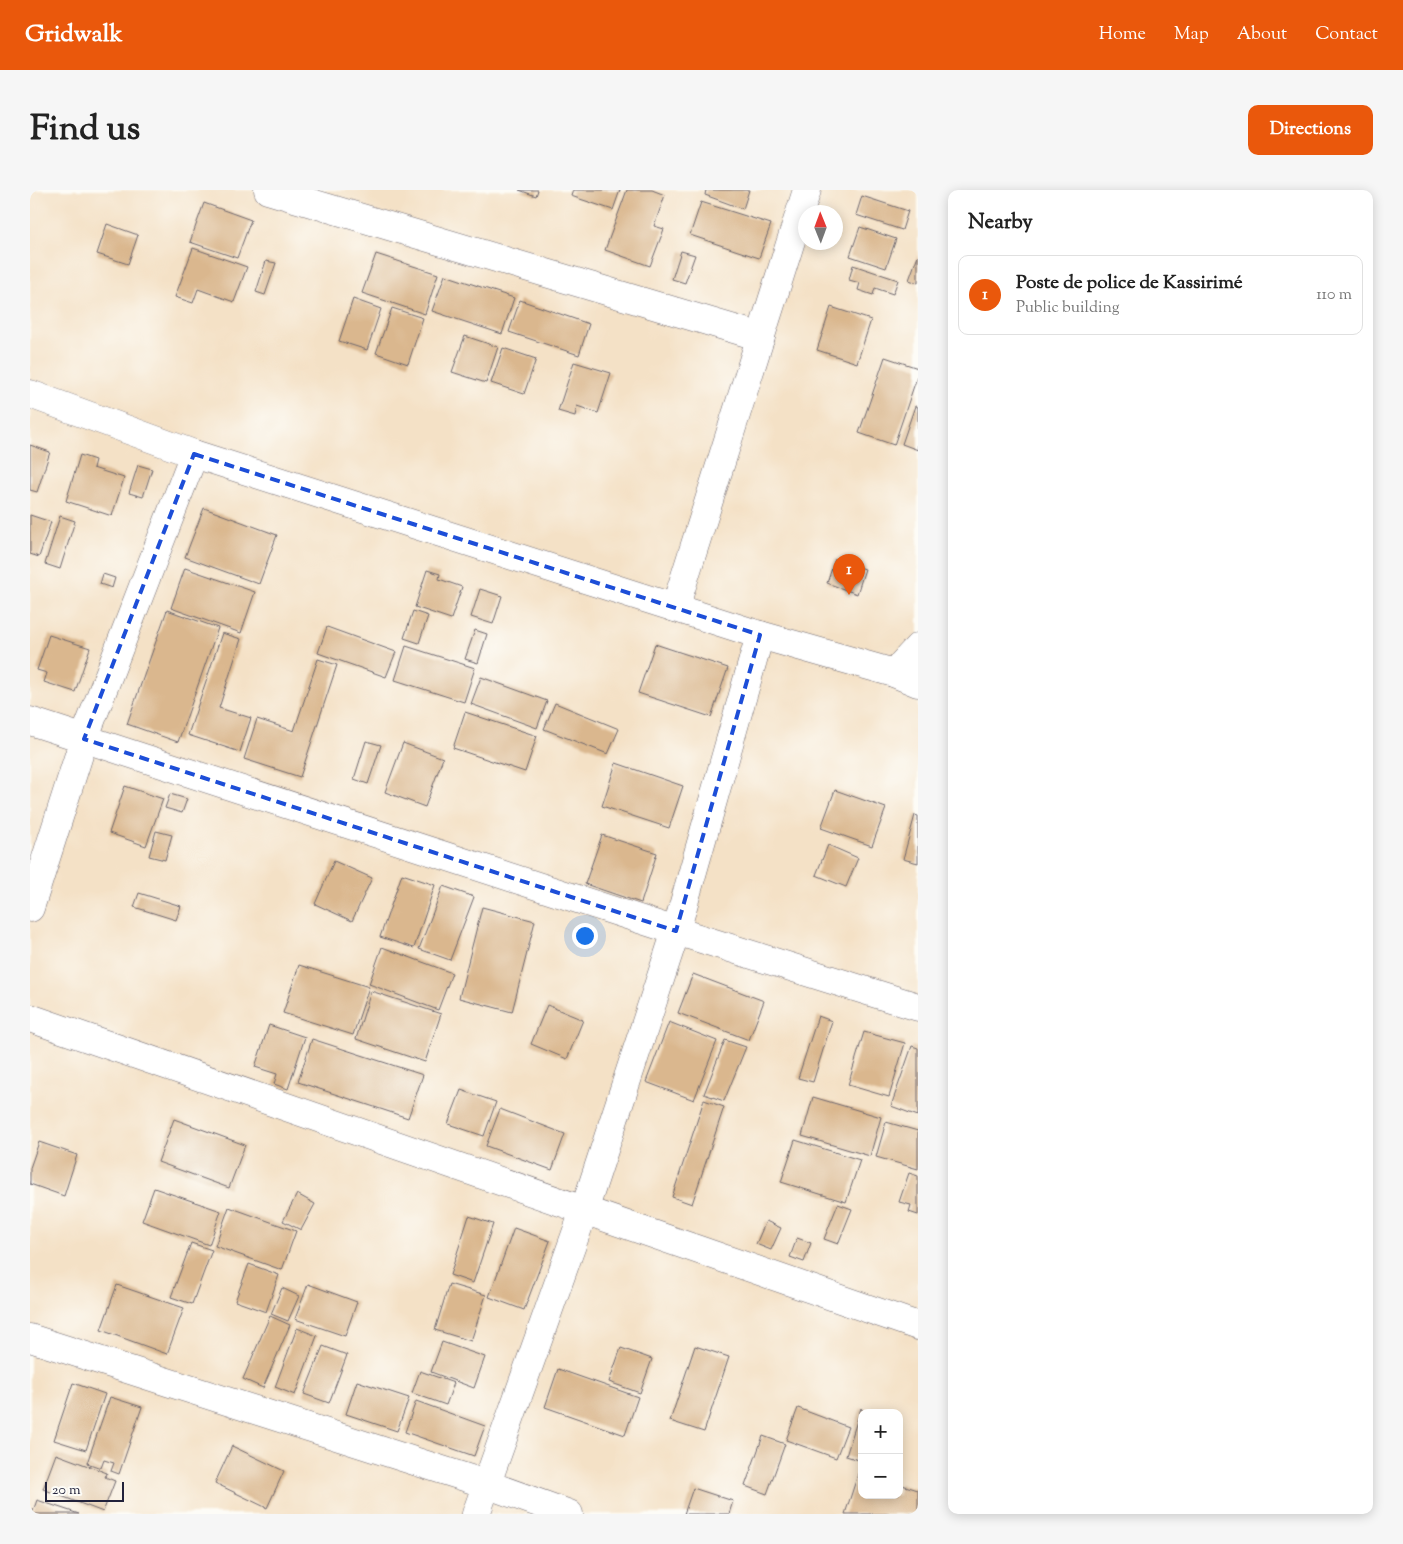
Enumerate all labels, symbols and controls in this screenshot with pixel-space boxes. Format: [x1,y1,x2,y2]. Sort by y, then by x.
text: Gridwalk [25,18,123,52]
text: Home [1099,22,1146,48]
text: Map [1174,22,1209,48]
text: About [1237,22,1287,48]
text: Contact [1315,22,1378,48]
text: Find us [30,105,140,156]
button: Directions [1248,105,1373,155]
north arrow [798,205,843,250]
text: Nearby [968,208,1033,238]
text: Poste de police de Kassirimé [1016,270,1243,297]
text: 1 [982,284,988,307]
text: 110 m [1316,284,1352,307]
text: Public building [1016,297,1120,320]
pin: 1 [833,554,865,595]
your location [572,923,598,949]
map controls [858,1409,903,1499]
button: + [858,1409,903,1454]
button: − [858,1454,903,1499]
scale bar [45,1479,124,1502]
text: 20 m [52,1481,81,1501]

